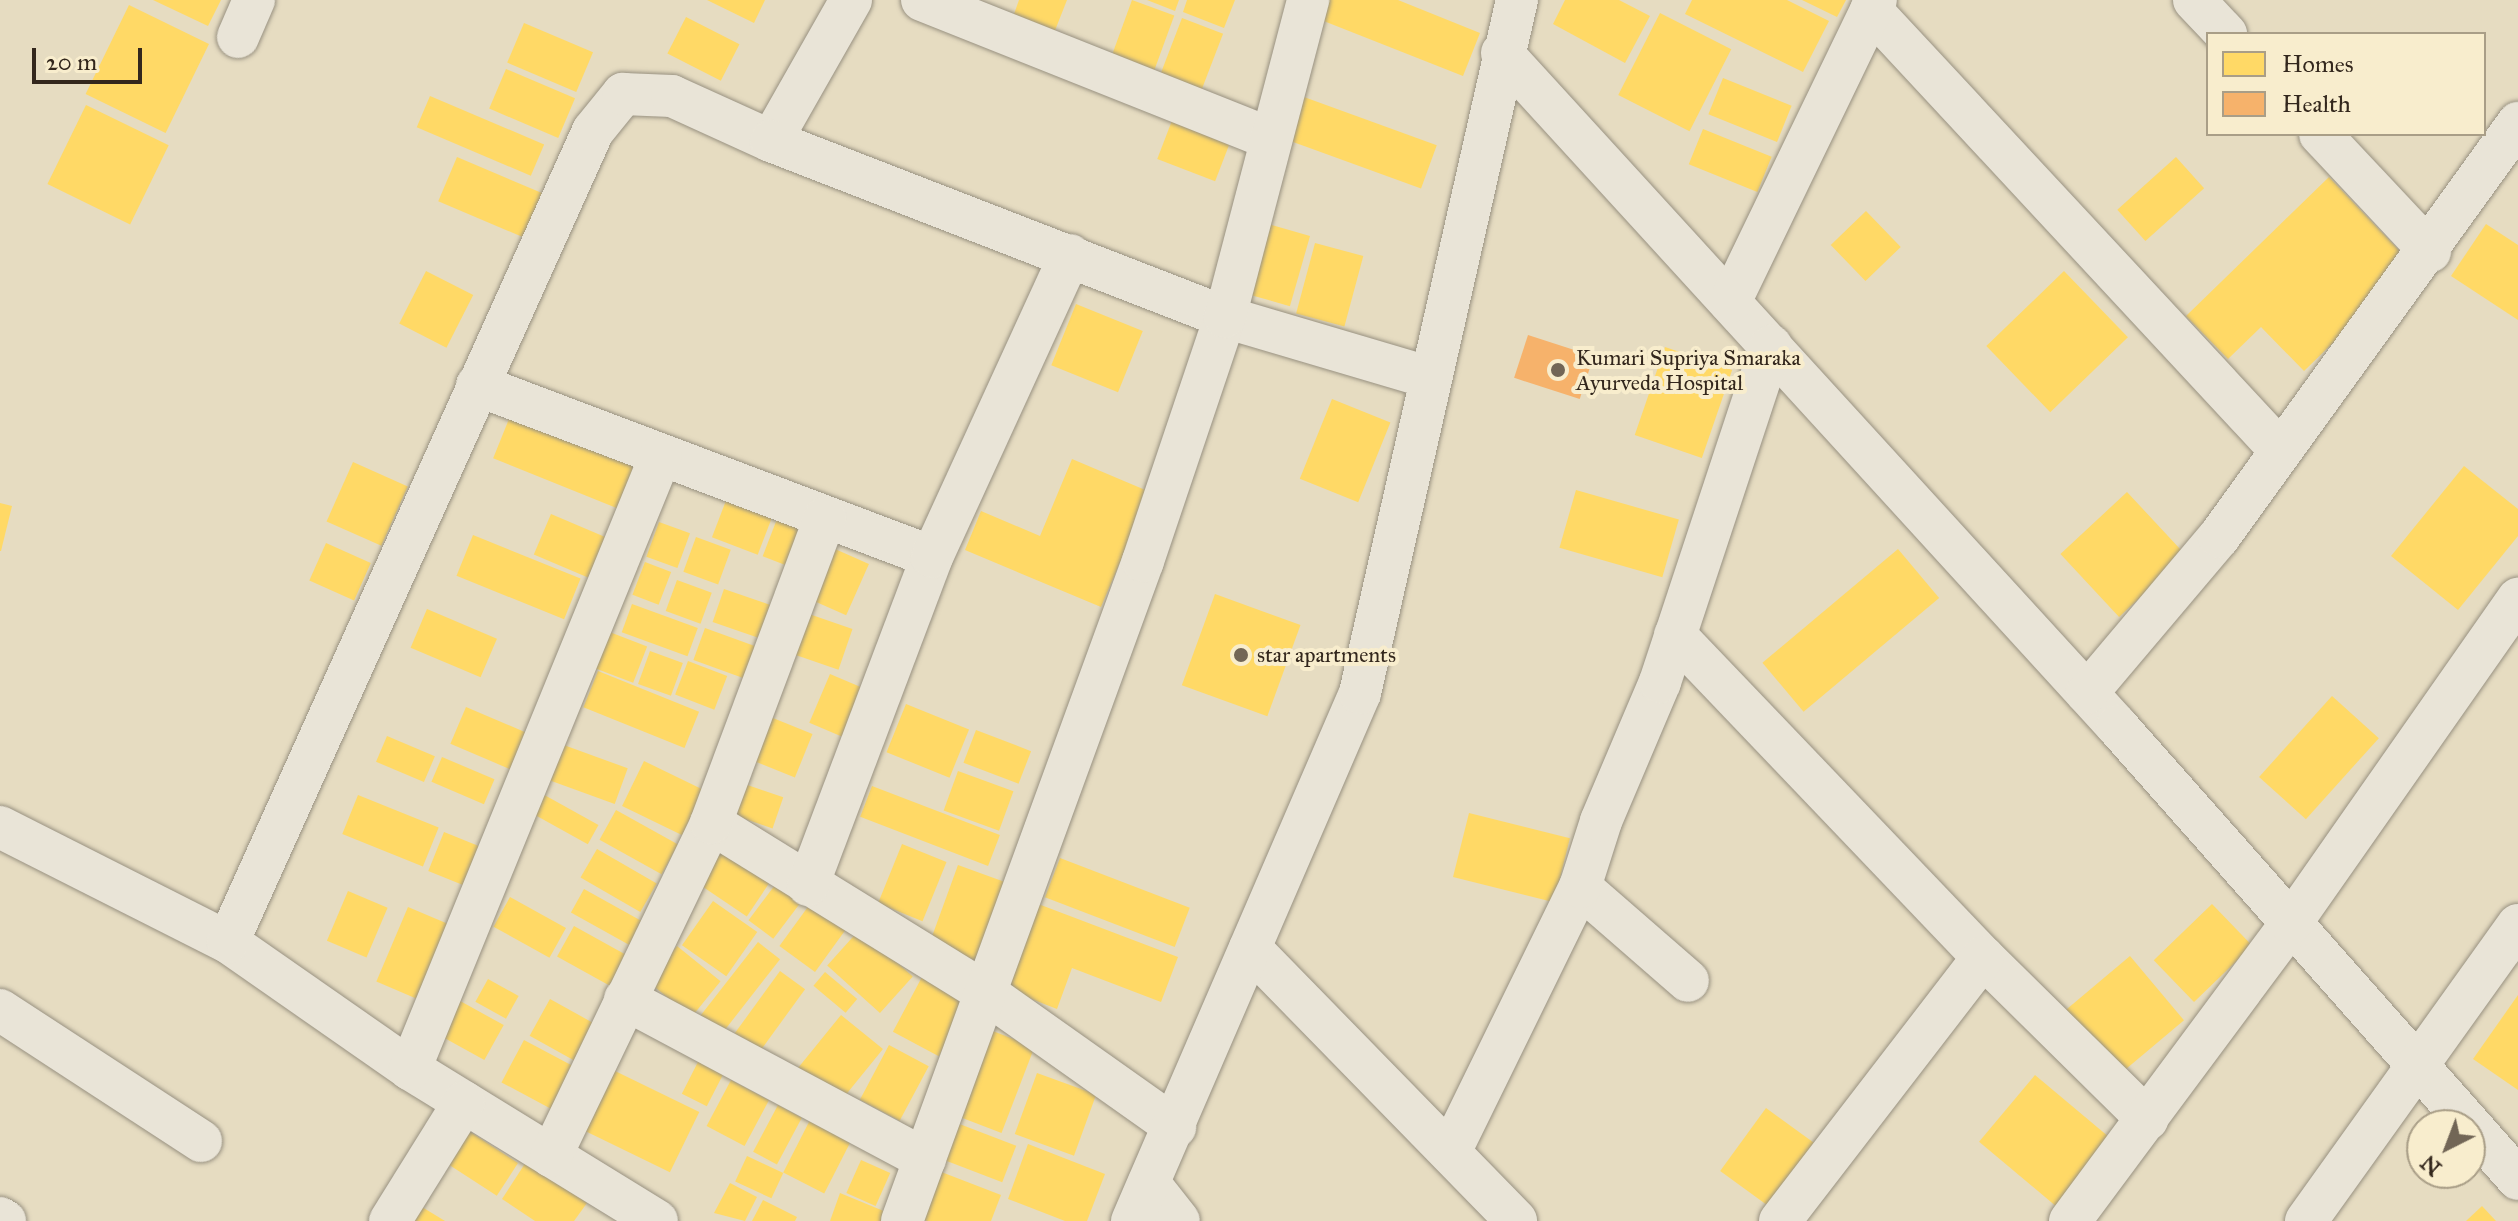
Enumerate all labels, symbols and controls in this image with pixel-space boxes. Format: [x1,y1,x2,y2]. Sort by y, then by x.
scale bar [36,32,146,82]
legend [2206,32,2486,136]
text: 20 m [46,47,97,77]
text: Homes [2282,49,2354,79]
text: Health [2282,89,2351,119]
place label: Kumari Supriya Smaraka Ayurveda Hospital [1576,344,1801,396]
marker: Kumari Supriya Smaraka Ayurveda Hospital [1547,359,1569,381]
place label: star apartments [1257,642,1396,668]
marker: star apartments [1232,646,1250,664]
north arrow [2406,1109,2486,1189]
text: N [2415,1149,2447,1182]

